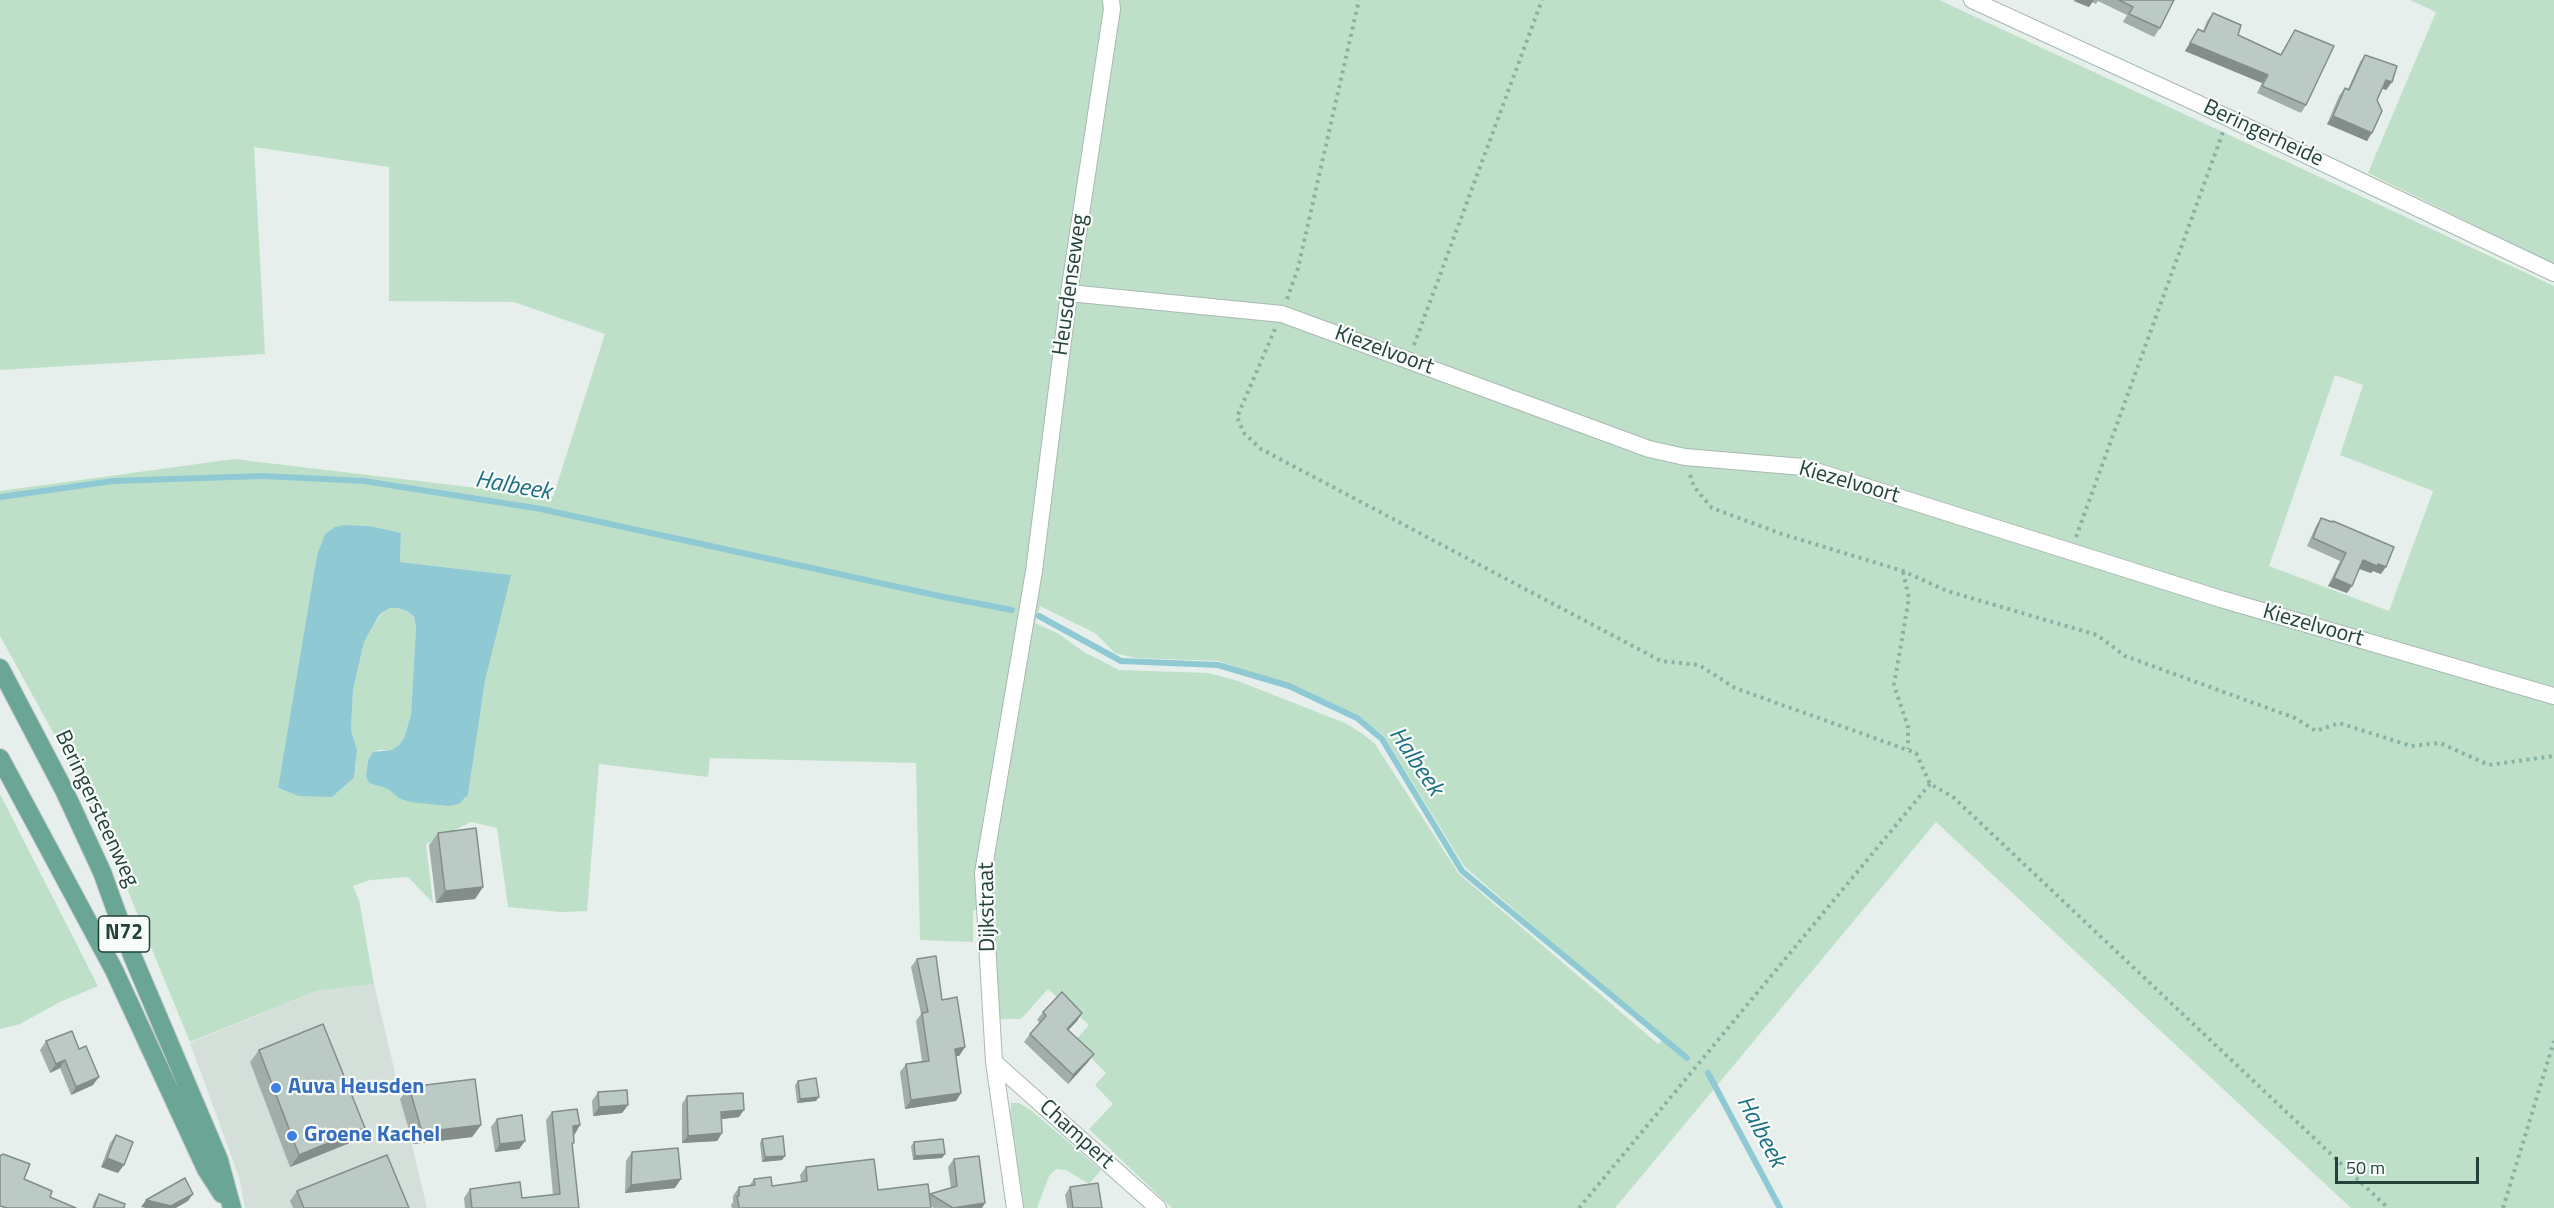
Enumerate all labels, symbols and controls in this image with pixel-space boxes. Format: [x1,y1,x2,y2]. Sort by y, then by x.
street label: Beringerheide [2199,95,2327,173]
street label: Heusdenseweg [1048,213,1094,357]
street label: Kiezelvoort [1331,321,1437,381]
street label: Kiezelvoort [1796,456,1902,510]
water label: Halbeek [473,466,553,508]
street label: Kiezelvoort [2260,599,2366,653]
water label: Halbeek [1382,722,1448,802]
street label: Beringersteenweg [48,726,144,892]
street label: Dijkstraat [974,862,1002,952]
road number: N72 [98,916,150,952]
place label: Auva Heusden [288,1075,424,1101]
marker: Auva Heusden [269,1081,283,1095]
water label: Halbeek [1729,1091,1791,1173]
street label: Champert [1033,1095,1119,1175]
place label: Groene Kachel [304,1123,440,1149]
marker: Groene Kachel [285,1129,299,1143]
scale bar [2338,1145,2482,1183]
text: 50 m [2346,1154,2385,1181]

